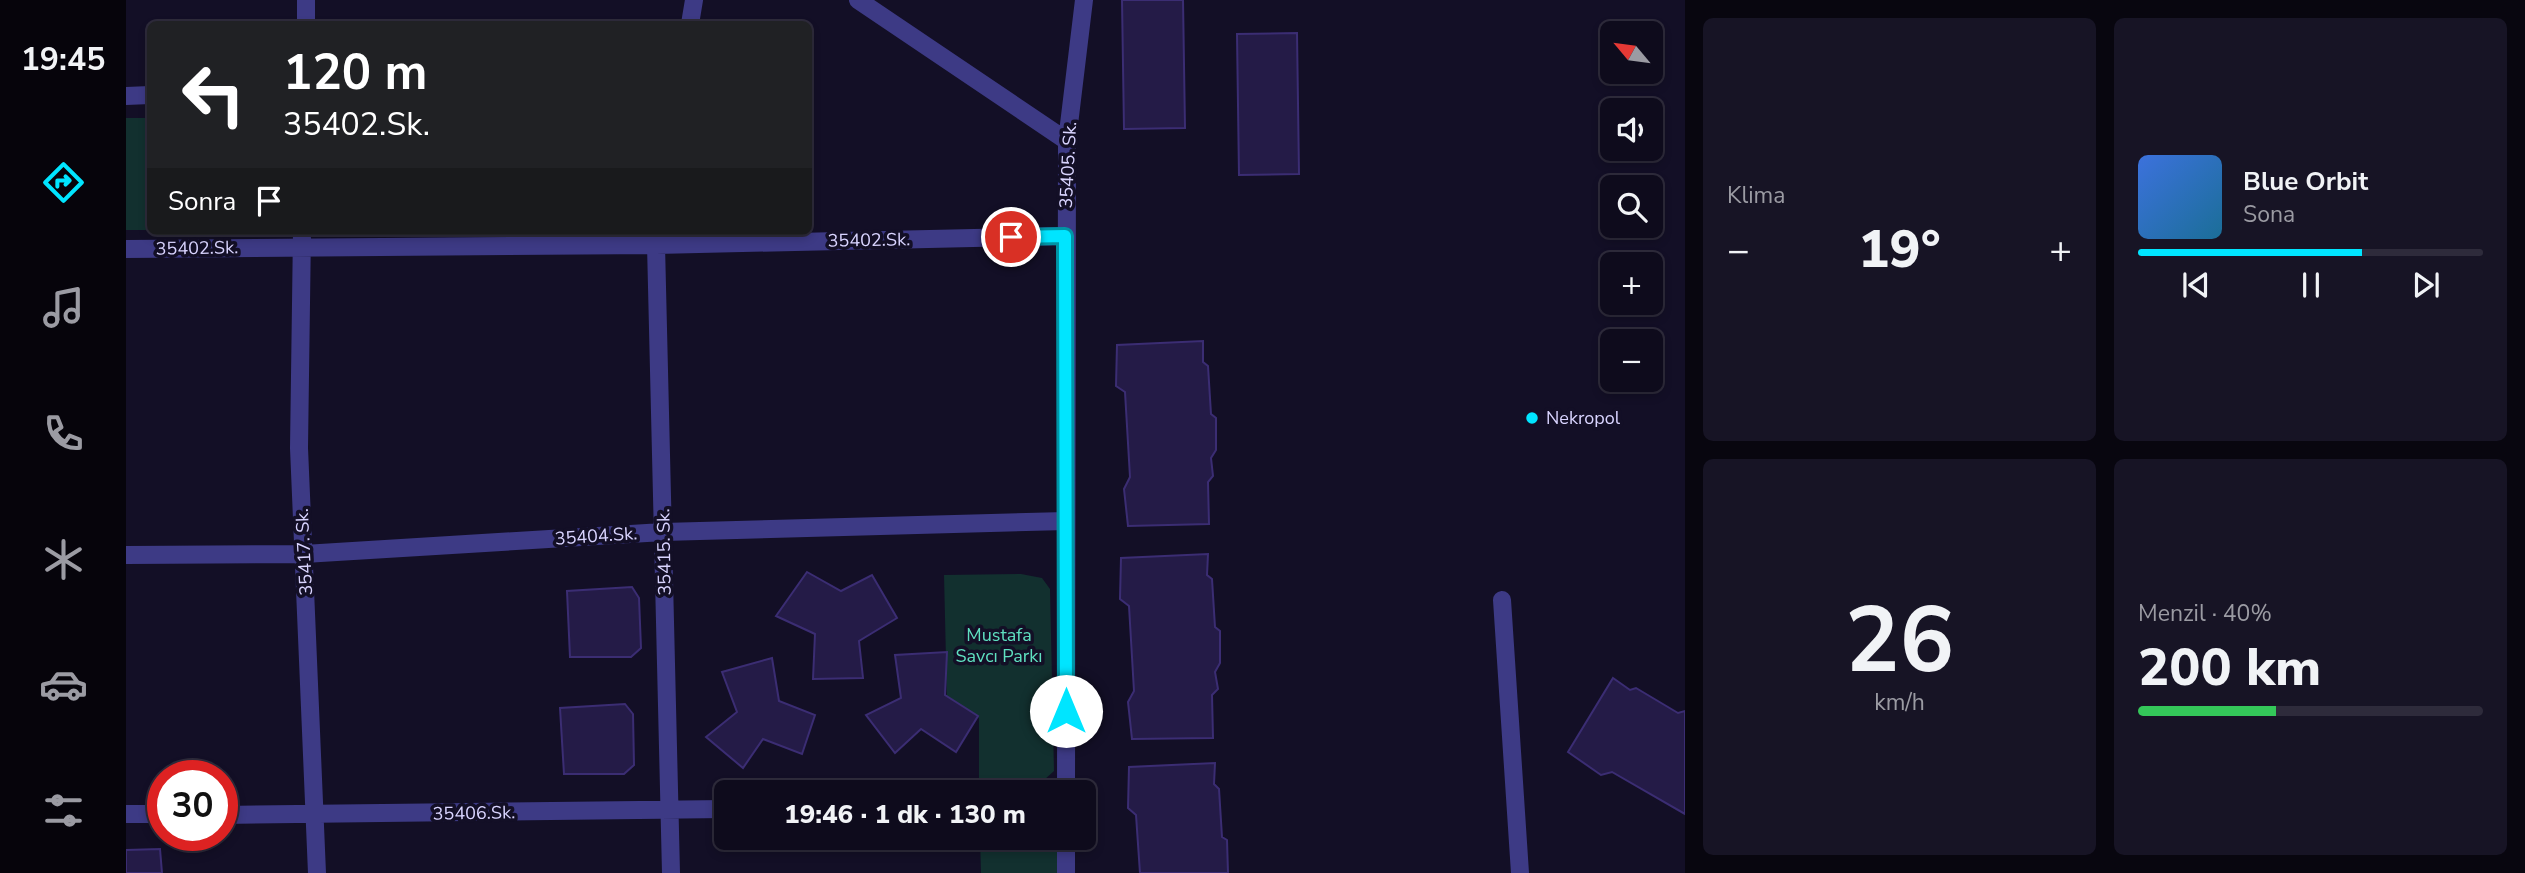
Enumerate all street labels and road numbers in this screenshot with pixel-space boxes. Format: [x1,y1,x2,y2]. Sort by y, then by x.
street label: 35405. Sk. [1054,121,1082,209]
street label: 35402.Sk. [827,227,911,253]
street label: 35402.Sk. [155,235,239,261]
street label: 35417. Sk. [290,508,318,596]
street label: 35415. Sk. [651,508,677,596]
street label: 35404.Sk. [554,521,638,551]
street label: 35406.Sk. [432,800,516,826]

